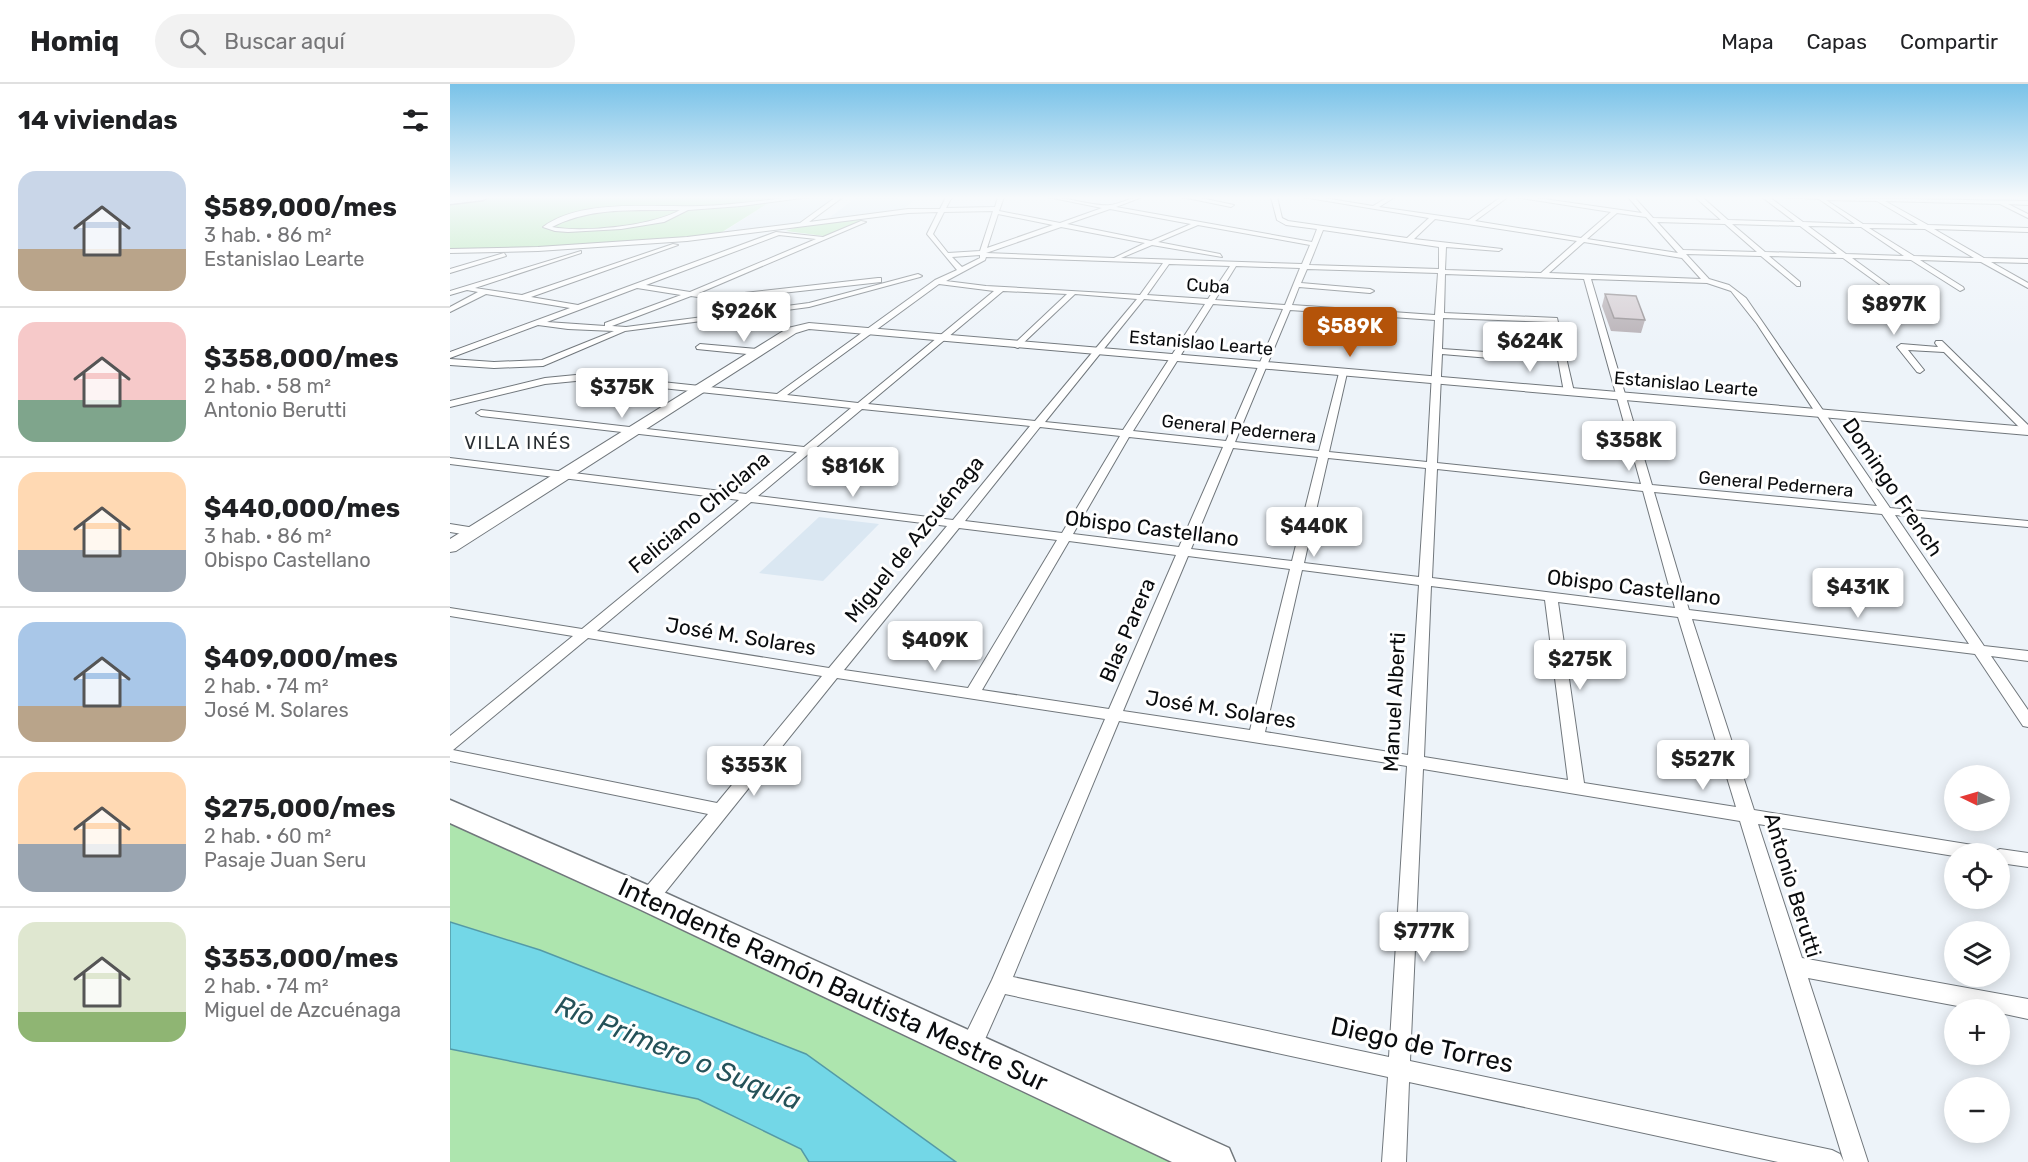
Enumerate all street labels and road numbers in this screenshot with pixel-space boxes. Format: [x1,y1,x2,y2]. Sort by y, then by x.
street label: Cuba [1186,274,1230,298]
street label: Estanislao Learte [1128,326,1274,360]
street label: Estanislao Learte [1613,367,1759,401]
street label: General Pedernera [1161,410,1317,448]
street label: Domingo French [1838,413,1948,561]
street label: Feliciano Chiclana [623,446,775,578]
street label: Miguel de Azcuénaga [839,451,989,627]
street label: General Pedernera [1698,466,1854,502]
street label: Obispo Castellano [1064,505,1240,551]
street label: Obispo Castellano [1546,564,1722,610]
street label: Blas Parera [1094,574,1160,686]
street label: José M. Solares [664,612,818,660]
street label: Manuel Alberti [1378,632,1410,772]
street label: José M. Solares [1144,685,1298,733]
street label: Antonio Berutti [1759,810,1827,960]
street label: Intendente Ramón Bautista Mestre Sur [613,872,1053,1098]
street label: Diego de Torres [1328,1010,1516,1080]

